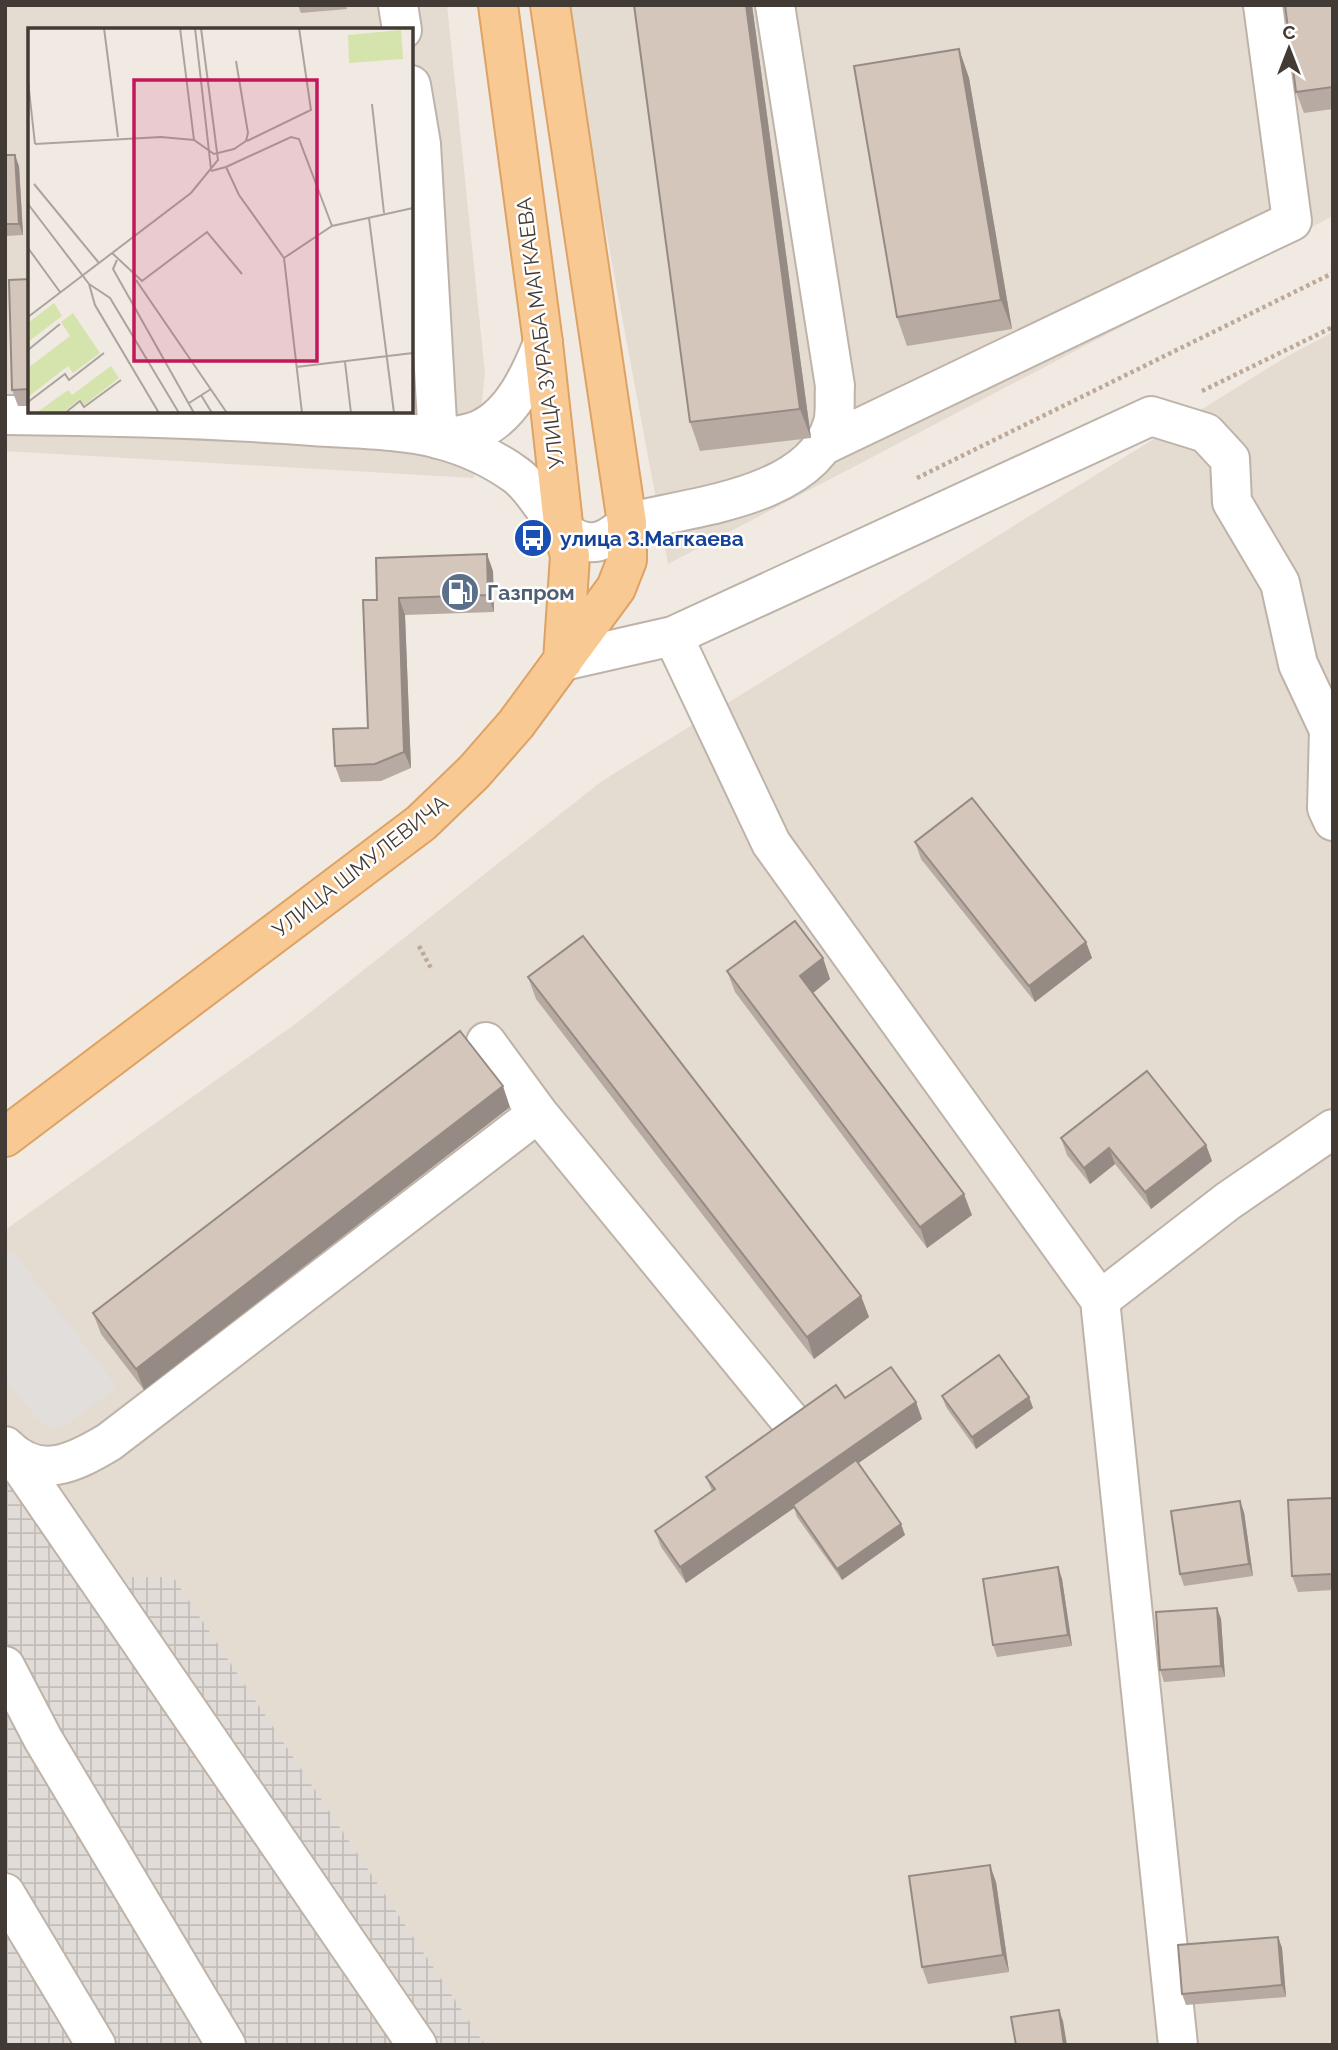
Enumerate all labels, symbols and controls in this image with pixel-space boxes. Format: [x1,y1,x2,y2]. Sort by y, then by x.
north arrow [1254,14,1324,84]
text: С [1282,21,1296,43]
inset map [28,28,413,413]
street label: УЛИЦА ЗУРАБА МАГКАЕВА [511,196,569,470]
bus stop icon: улица З.Магкаева [512,517,554,559]
place label: улица З.Магкаева [560,526,744,551]
fuel station icon: Газпром [439,571,481,613]
place label: Газпром [487,580,575,605]
street label: УЛИЦА ШМУЛЕВИЧА [267,790,453,942]

